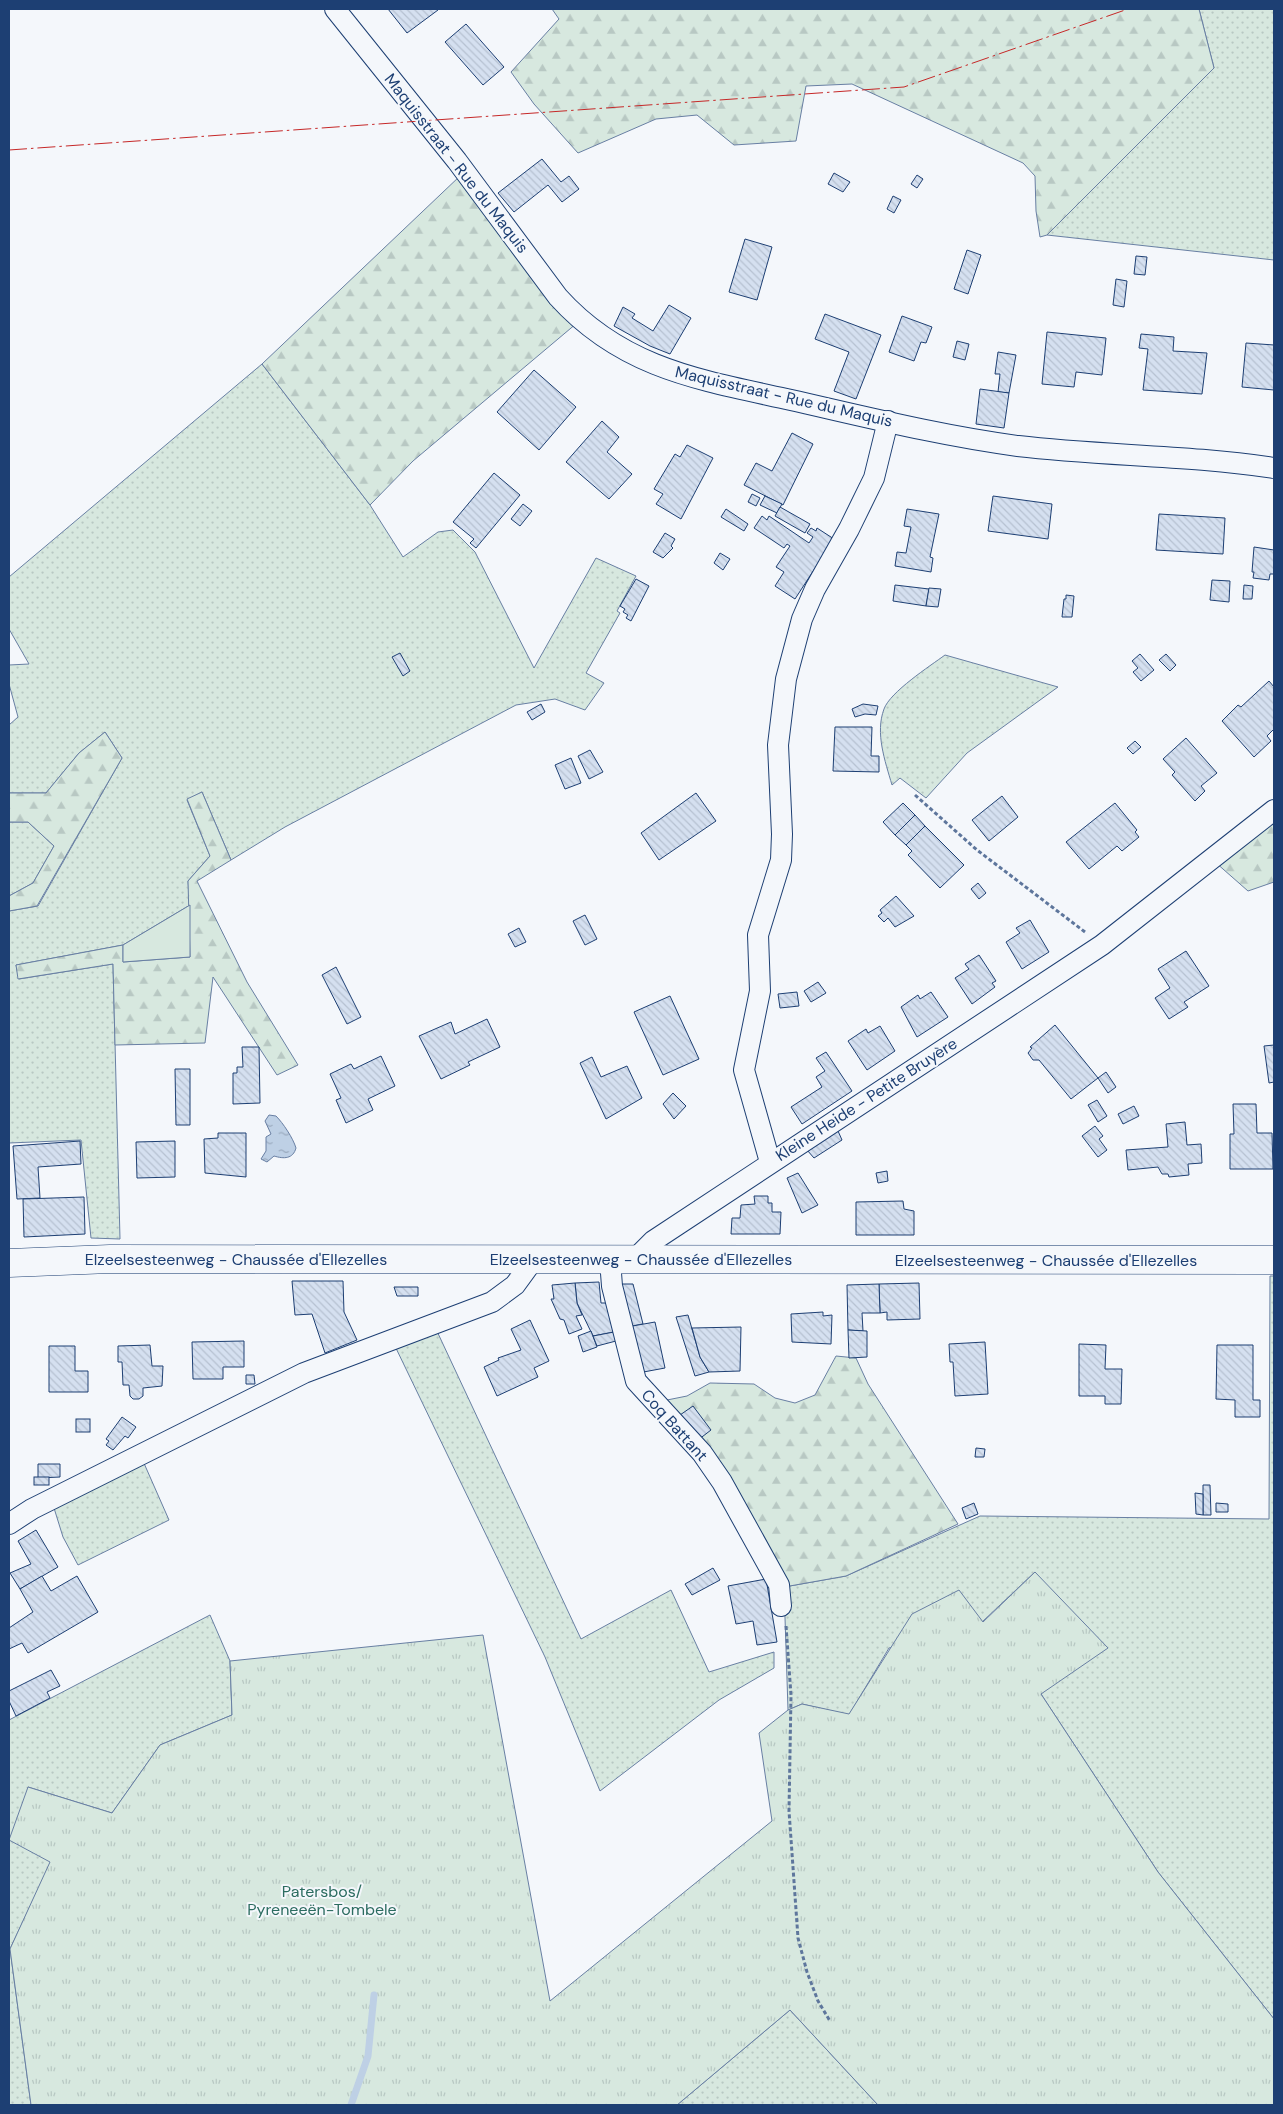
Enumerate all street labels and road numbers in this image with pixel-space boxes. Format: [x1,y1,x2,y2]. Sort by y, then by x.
street label: Maquisstraat - Rue du Maquis [380,69,533,257]
street label: Maquisstraat - Rue du Maquis [673,361,895,432]
street label: Kleine Heide - Petite Bruyère [772,1033,961,1166]
street label: Elzeelsesteenweg - Chaussée d'Ellezelles [85,1249,387,1270]
street label: Elzeelsesteenweg - Chaussée d'Ellezelles [490,1249,792,1270]
street label: Elzeelsesteenweg - Chaussée d'Ellezelles [895,1250,1197,1271]
street label: Coq Battant [637,1385,713,1466]

